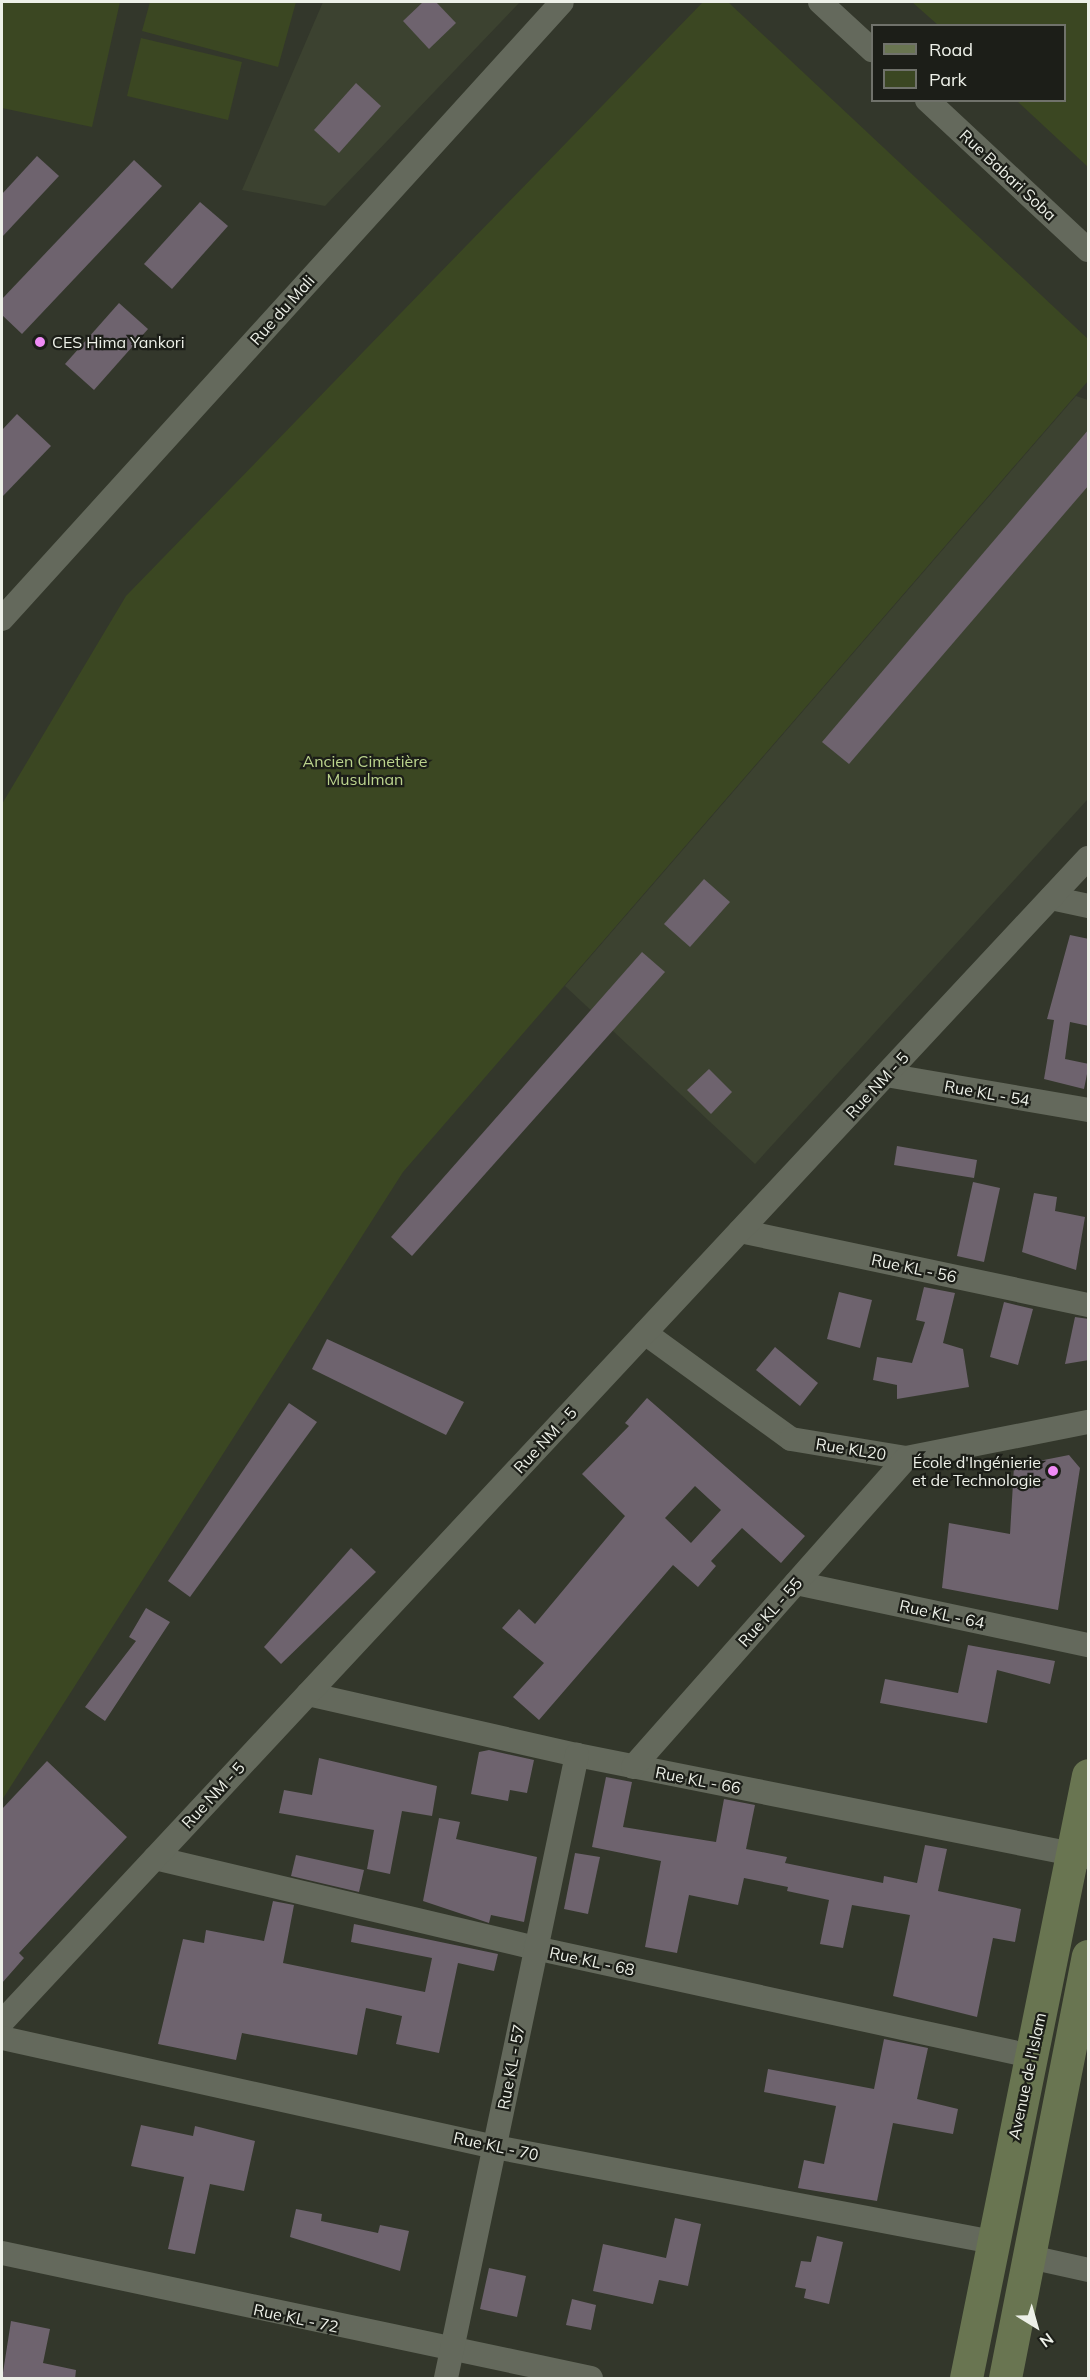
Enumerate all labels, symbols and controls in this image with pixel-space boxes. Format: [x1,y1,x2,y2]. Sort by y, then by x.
legend [871,24,1066,102]
text: Road [929,38,973,61]
text: Park [929,68,967,91]
street label: Rue Babari Soba [956,125,1060,225]
street label: Rue du Mali [246,271,318,349]
place label: CES Hima Yankori [52,332,184,352]
marker: CES Hima Yankori [33,335,47,349]
park label: Ancien Cimetière Musulman [302,751,428,789]
street label: Rue NM - 5 [841,1048,913,1122]
street label: Rue KL - 54 [943,1076,1031,1110]
street label: Rue KL - 56 [870,1250,958,1286]
street label: Rue NM - 5 [509,1403,581,1477]
street label: Rue KL20 [814,1434,888,1464]
place label: École d'Ingénierie et de Technologie [912,1452,1041,1490]
marker: École d'Ingénierie et de Technologie [1046,1464,1060,1478]
street label: Rue KL - 55 [734,1573,806,1651]
street label: Rue KL - 64 [898,1596,986,1632]
street label: Rue NM - 5 [177,1758,249,1832]
street label: Rue KL - 66 [654,1762,742,1798]
street label: Rue KL - 68 [548,1943,636,1979]
street label: Avenue de l'Islam [1004,2011,1050,2141]
street label: Rue KL - 57 [493,2023,529,2111]
street label: Rue KL - 70 [452,2128,540,2164]
north arrow [1006,2296,1066,2356]
street label: Rue KL - 72 [252,2300,340,2336]
text: N [1036,2329,1058,2352]

